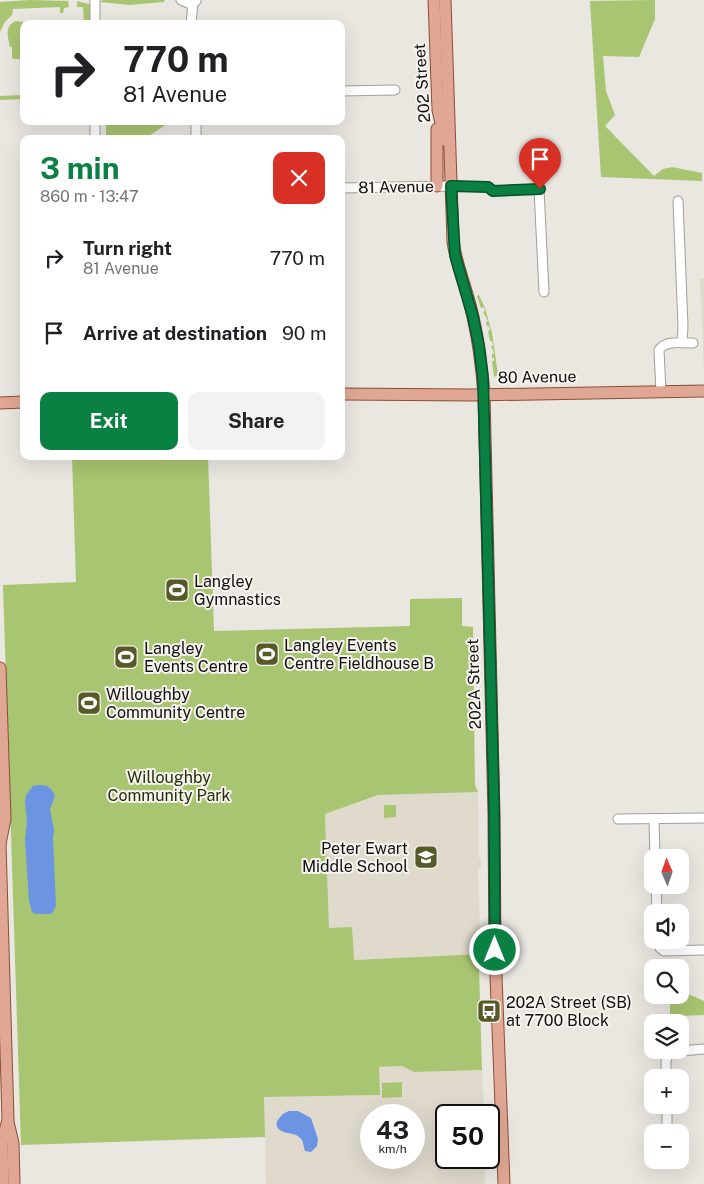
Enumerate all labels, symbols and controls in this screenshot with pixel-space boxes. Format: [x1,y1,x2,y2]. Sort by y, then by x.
text: 770 m [123,39,229,80]
icon: right [40,40,105,105]
street label: 202 Street [410,43,434,123]
text: 81 Avenue [123,81,227,107]
pin [519,138,561,189]
icon: arrive [526,145,554,173]
text: 3 min [40,150,119,186]
button: close [273,152,325,204]
street label: 81 Avenue [358,177,434,197]
text: 860 m · 13:47 [40,187,139,206]
text: Turn right [83,237,172,259]
icon: right [40,244,68,272]
text: 770 m [270,247,325,269]
text: 81 Avenue [83,259,159,278]
icon: arrive [40,319,68,347]
text: Arrive at destination [83,322,267,344]
text: 90 m [282,322,327,344]
street label: 80 Avenue [497,367,577,387]
button: Exit [40,392,178,450]
button: Share [188,392,325,450]
place label: Langley Gymnastics [194,572,281,609]
sports icon: Langley Gymnastics [164,577,190,603]
place label: Langley Events Centre Fieldhouse B [284,636,434,673]
street label: 202A Street [463,638,485,730]
place label: Langley Events Centre [144,639,248,676]
sports icon: Langley Events Centre Fieldhouse B [254,641,280,667]
sports icon: Langley Events Centre [113,644,139,670]
place label: Willoughby Community Centre [106,685,245,722]
sports icon: Willoughby Community Centre [76,690,102,716]
park label: Willoughby Community Park [107,768,231,805]
place label: Peter Ewart Middle School [302,839,408,876]
school or university icon: Peter Ewart Middle School [413,844,439,870]
north arrow [644,849,689,894]
map controls [644,849,689,1169]
button: sound [644,904,689,949]
position arrow [468,923,520,975]
button: search [644,959,689,1004]
place label: 202A Street (SB) at 7700 Block [506,993,632,1030]
bus stop icon: 202A Street (SB) at 7700 Block [476,998,502,1024]
button: layers [644,1014,689,1059]
button: + [644,1069,689,1114]
speed limit sign: 50 [435,1104,500,1169]
text: 43 [376,1115,409,1145]
button: − [644,1124,689,1169]
text: km/h [378,1142,407,1156]

